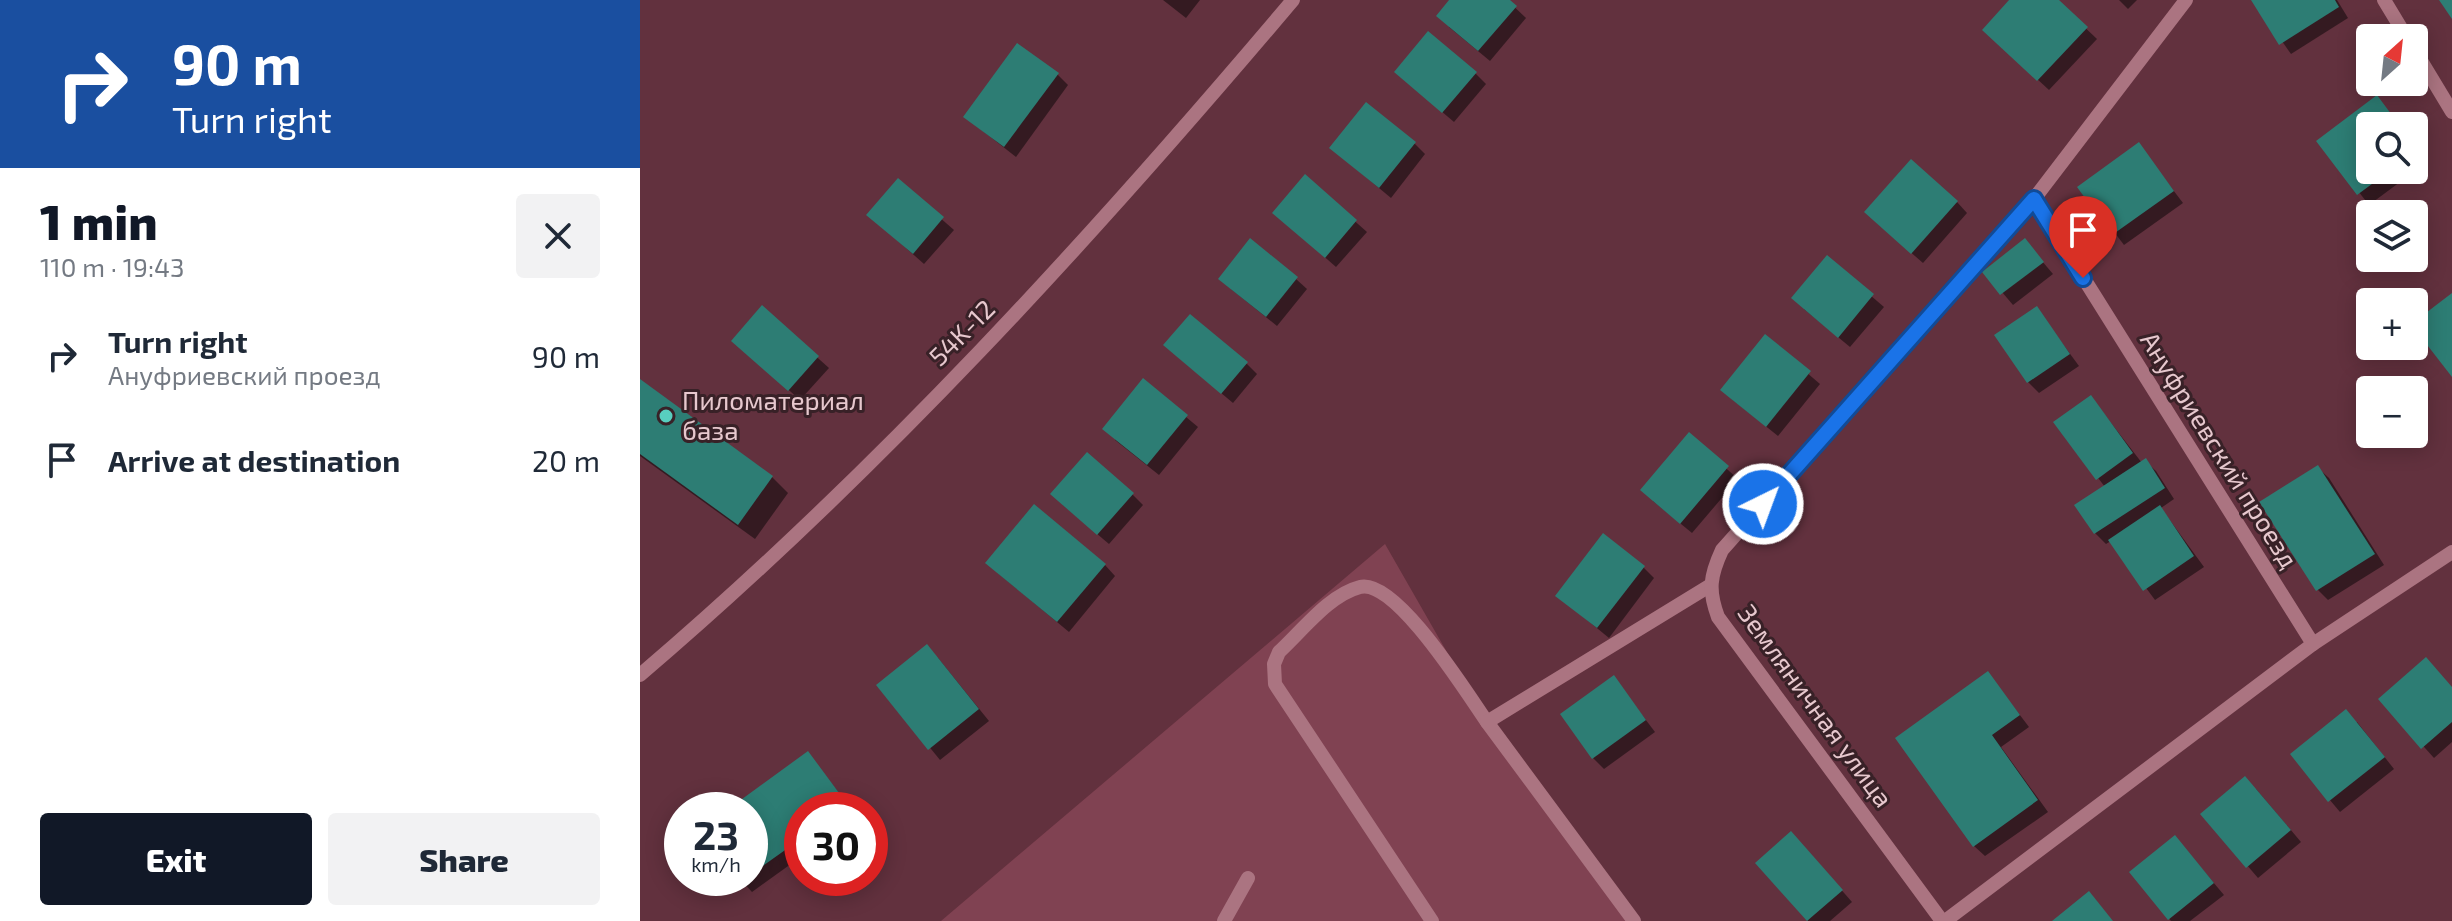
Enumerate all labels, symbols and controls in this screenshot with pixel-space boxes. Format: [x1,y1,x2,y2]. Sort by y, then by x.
north arrow [2356,24,2428,96]
map controls [2356,24,2428,448]
text: 90 m [172,29,302,96]
icon: right [40,32,144,136]
text: Turn right [172,97,332,140]
button: search [2356,112,2428,184]
text: 1 min [40,192,158,250]
button: close [516,194,600,278]
pin [2049,196,2117,278]
button: layers [2356,200,2428,272]
icon: arrive [2061,208,2105,252]
text: 110 m · 19:43 [40,251,184,282]
button: + [2356,288,2428,360]
street label: 54K-12 [921,292,1000,371]
text: Turn right [108,323,248,359]
street label: Ануфриевский проезд [2134,325,2306,574]
icon: right [40,334,84,378]
text: 90 m [532,338,600,374]
text: Ануфриевский проезд [108,359,381,390]
button: − [2356,376,2428,448]
place label: Пиломатериал база [682,384,864,445]
marker: Пиломатериал база [657,407,675,425]
icon: arrive [40,438,84,482]
text: Arrive at destination [108,442,400,478]
text: 20 m [532,442,600,478]
position arrow [1721,462,1805,546]
street label: Земляничная улица [1732,598,1900,813]
speed limit sign: 30 [784,792,888,896]
text: 23 [693,810,739,858]
button: Exit [40,813,312,905]
button: Share [328,813,600,905]
text: km/h [691,852,741,876]

